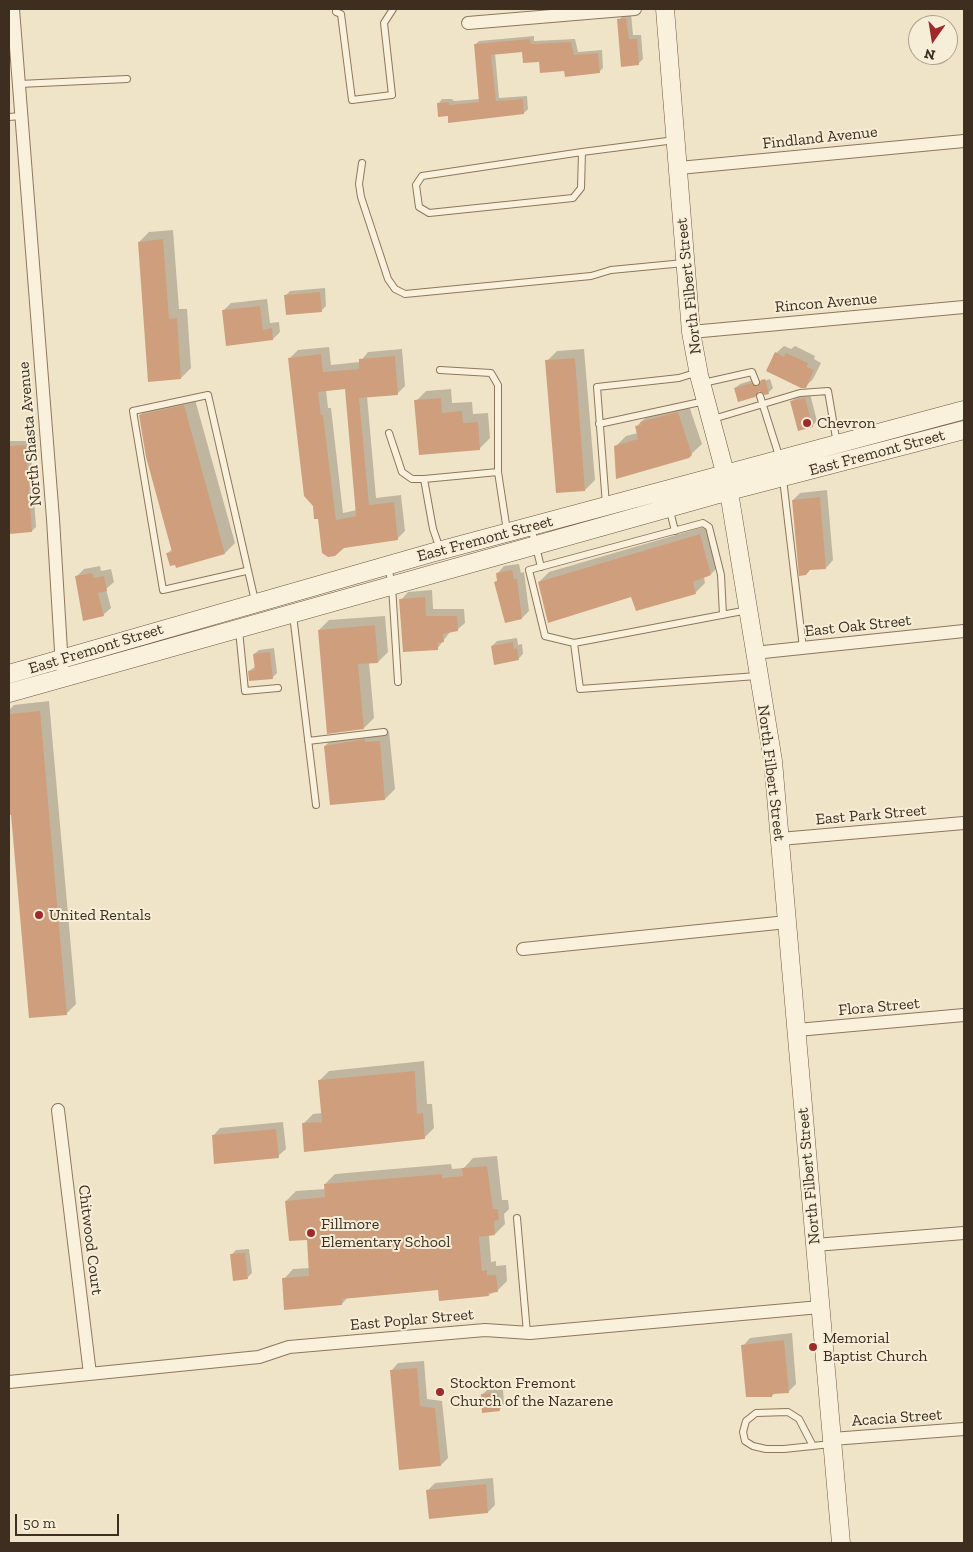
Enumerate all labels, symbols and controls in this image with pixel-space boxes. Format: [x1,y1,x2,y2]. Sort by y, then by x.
north arrow [908,15,958,65]
text: N [923,45,937,64]
street label: Findland Avenue [762,122,878,154]
street label: North Filbert Street [672,217,706,355]
street label: Rincon Avenue [774,289,878,317]
street label: North Shasta Avenue [14,361,46,507]
place label: Chevron [817,413,876,433]
marker: Chevron [801,417,813,429]
street label: East Fremont Street [807,426,947,480]
street label: East Fremont Street [415,512,555,566]
street label: East Oak Street [804,611,912,641]
street label: East Fremont Street [26,619,166,679]
street label: North Filbert Street [753,704,789,842]
street label: East Park Street [815,801,927,829]
place label: United Rentals [49,905,151,925]
marker: United Rentals [33,909,45,921]
street label: Flora Street [838,994,920,1020]
street label: North Filbert Street [793,1107,825,1245]
street label: Chitwood Court [74,1184,106,1296]
place label: Fillmore Elementary School [321,1214,450,1252]
marker: Fillmore Elementary School [305,1227,317,1239]
street label: East Poplar Street [349,1305,475,1335]
place label: Memorial Baptist Church [823,1328,928,1366]
marker: Memorial Baptist Church [807,1341,819,1353]
place label: Stockton Fremont Church of the Nazarene [450,1373,613,1411]
marker: Stockton Fremont Church of the Nazarene [434,1386,446,1398]
street label: Acacia Street [851,1405,943,1431]
scale bar [18,1504,121,1536]
text: 50 m [23,1514,56,1532]

